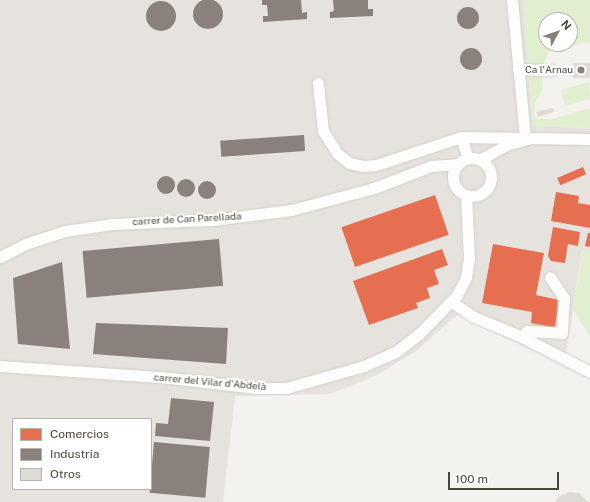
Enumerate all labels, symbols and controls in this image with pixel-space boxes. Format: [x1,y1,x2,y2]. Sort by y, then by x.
north arrow [538,12,578,52]
text: N [559,18,574,32]
place label: Ca l'Arnau [525,64,573,76]
marker: Ca l'Arnau [576,65,586,75]
street label: carrer de Can Parellada [132,210,242,228]
street label: carrer del Vilar d'Abdelà [153,371,267,393]
legend [12,418,152,490]
text: Comercios [50,427,109,441]
text: Industria [50,447,99,461]
scale bar [450,464,561,490]
text: Otros [50,467,81,481]
text: 100 m [455,472,488,486]

